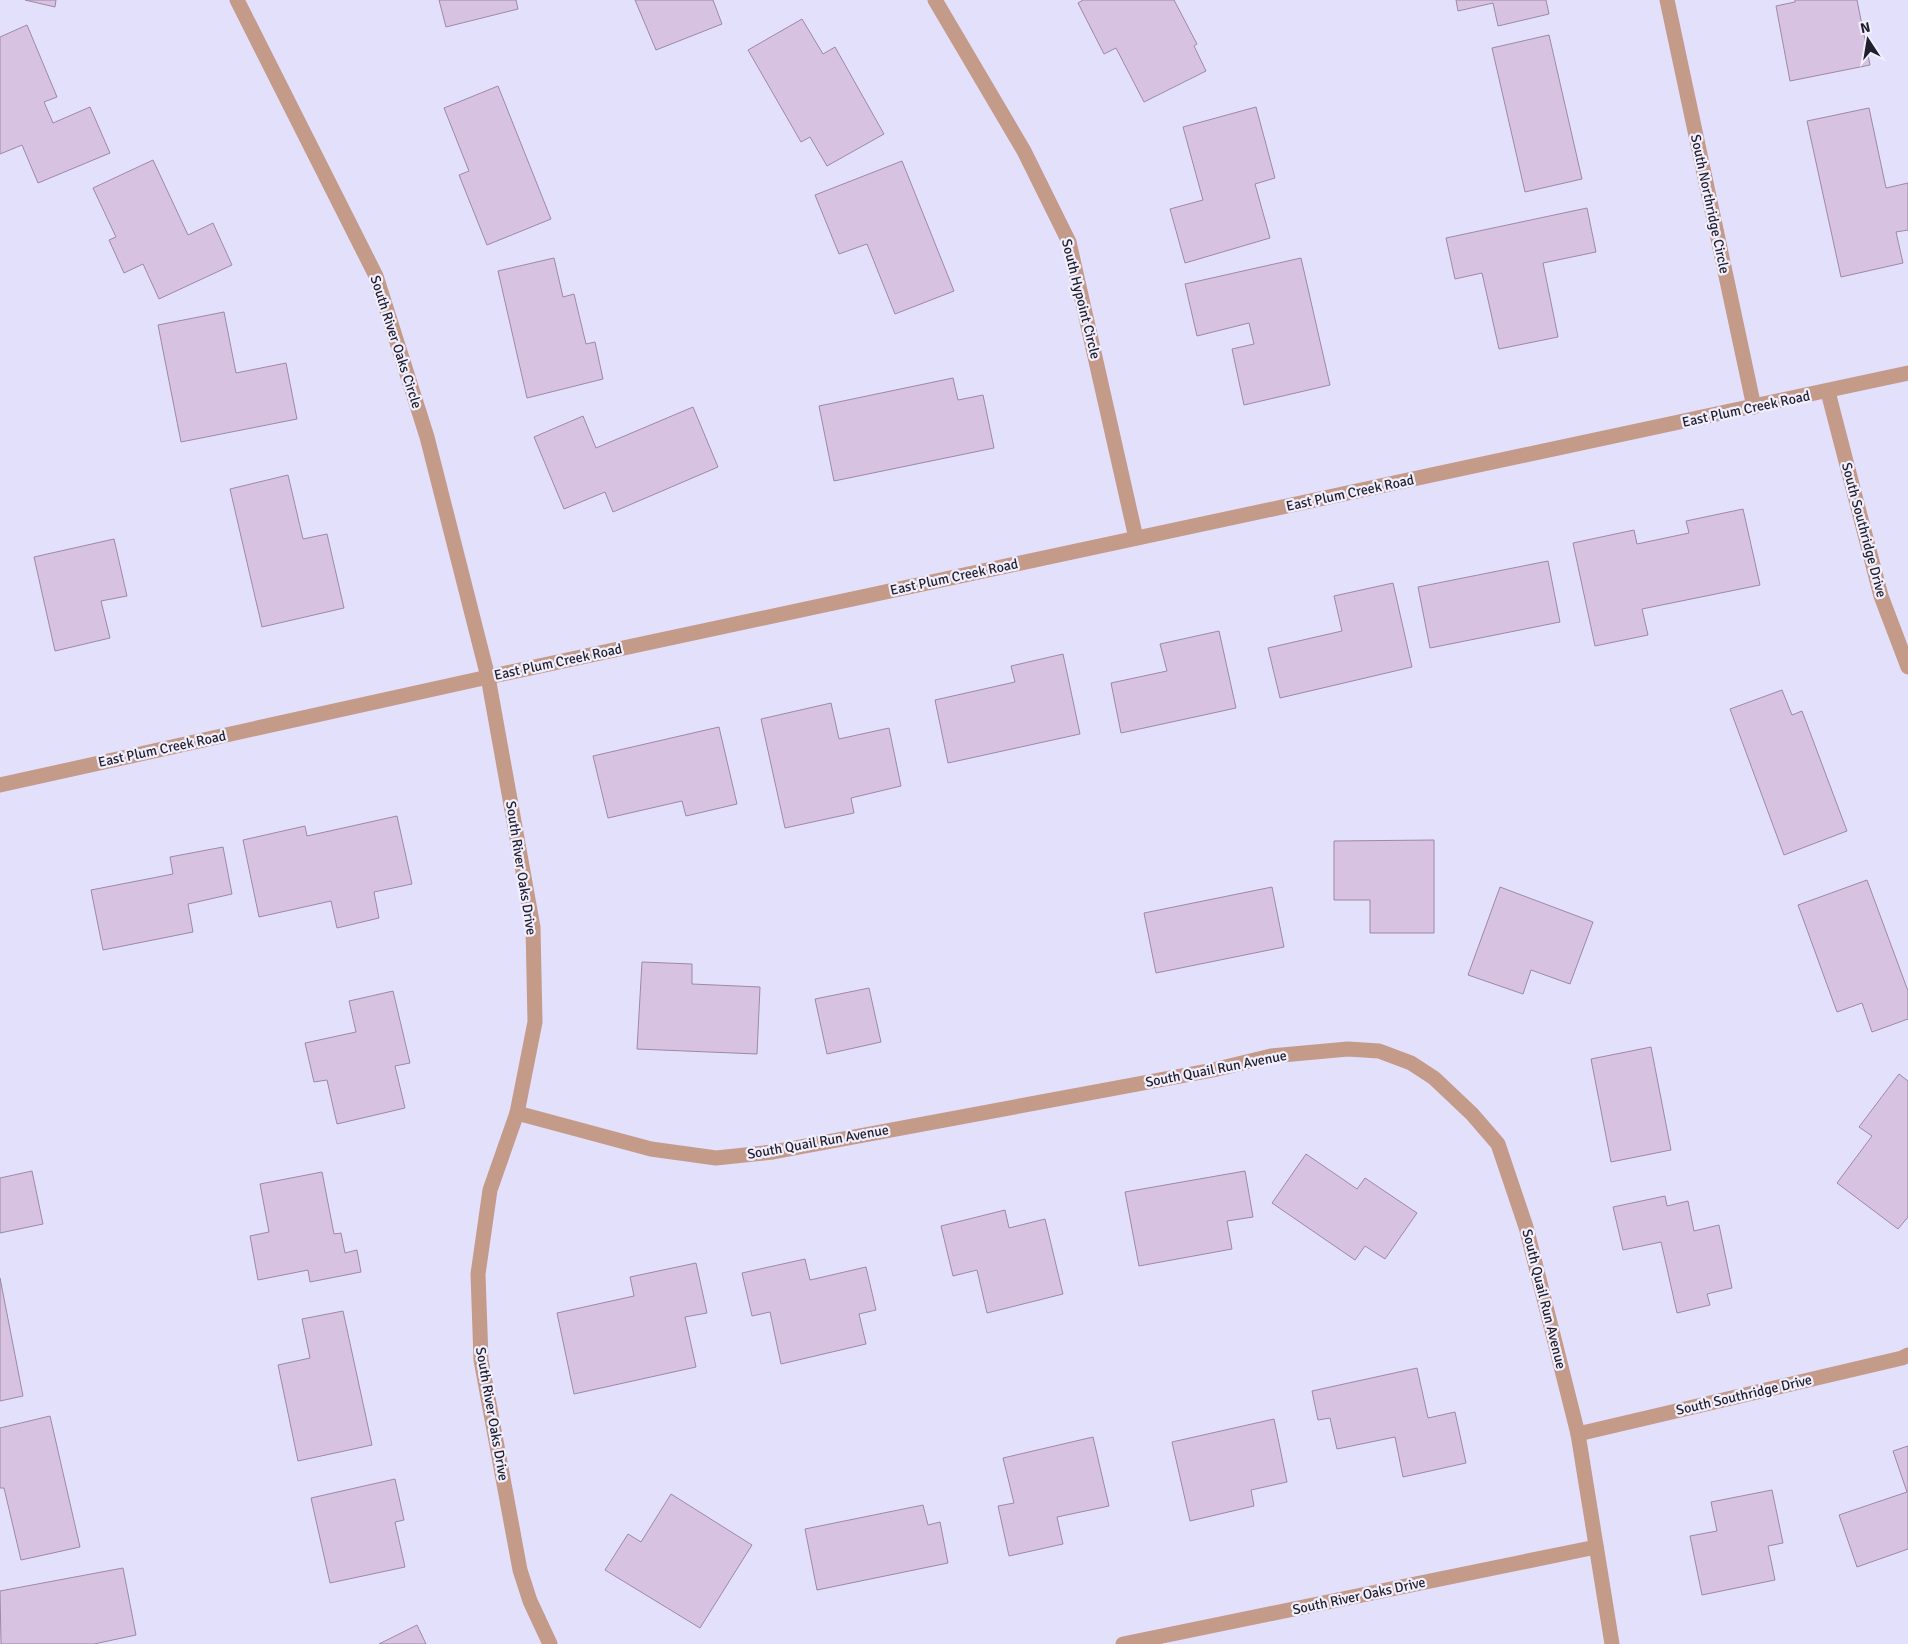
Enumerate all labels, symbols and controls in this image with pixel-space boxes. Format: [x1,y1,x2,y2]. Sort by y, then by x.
north arrow [1843,15,1893,65]
text: N [1859,18,1872,37]
street label: South Northridge Circle [1687,133,1733,275]
street label: South Hypoint Circle [1058,237,1104,361]
street label: South River Oaks Circle [366,273,426,411]
street label: East Plum Creek Road [1681,387,1811,431]
street label: South Southridge Drive [1838,461,1890,599]
street label: East Plum Creek Road [1285,471,1415,515]
street label: East Plum Creek Road [889,555,1019,599]
street label: East Plum Creek Road [493,640,623,684]
street label: East Plum Creek Road [97,727,227,771]
street label: South River Oaks Drive [502,800,540,936]
street label: South Quail Run Avenue [1144,1047,1288,1091]
street label: South Quail Run Avenue [746,1121,890,1163]
street label: South Quail Run Avenue [1518,1227,1570,1371]
street label: South River Oaks Drive [472,1346,512,1482]
street label: South Southridge Drive [1674,1371,1814,1419]
street label: South River Oaks Drive [1291,1574,1427,1618]

